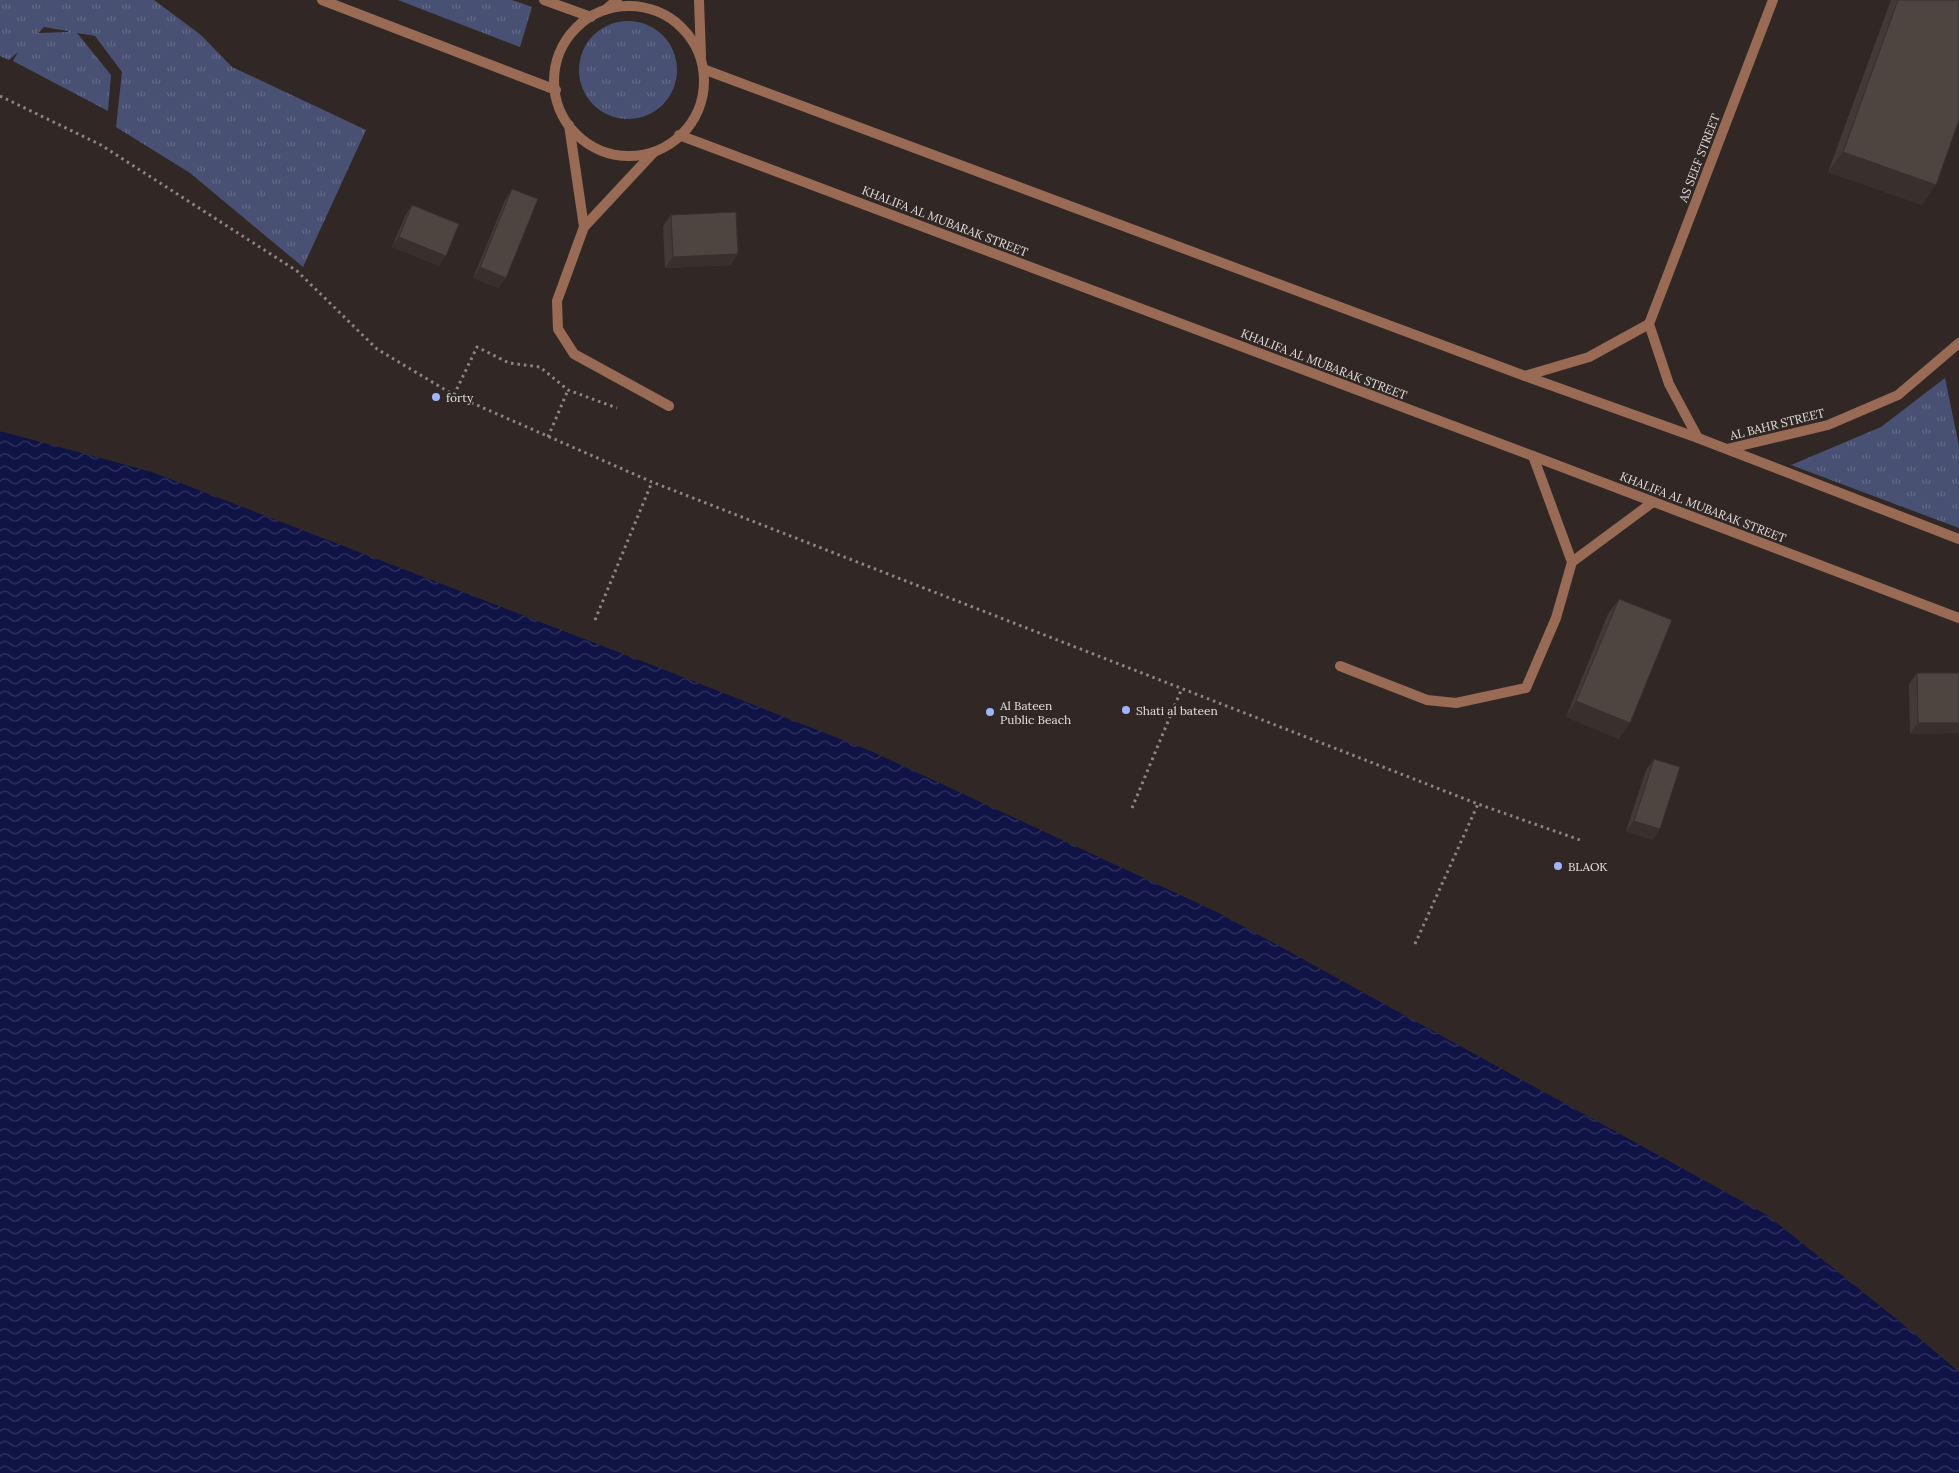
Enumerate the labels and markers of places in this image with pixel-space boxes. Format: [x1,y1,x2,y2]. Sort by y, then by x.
place label: forty [446,390,474,405]
marker: forty [430,391,442,403]
place label: Al Bateen Public Beach [999,698,1071,727]
place label: Shati al bateen [1136,703,1218,718]
marker: Shati al bateen [1120,704,1132,716]
marker: Al Bateen Public Beach [984,706,996,718]
place label: BLAOK [1568,859,1608,874]
marker: BLAOK [1552,860,1564,872]

